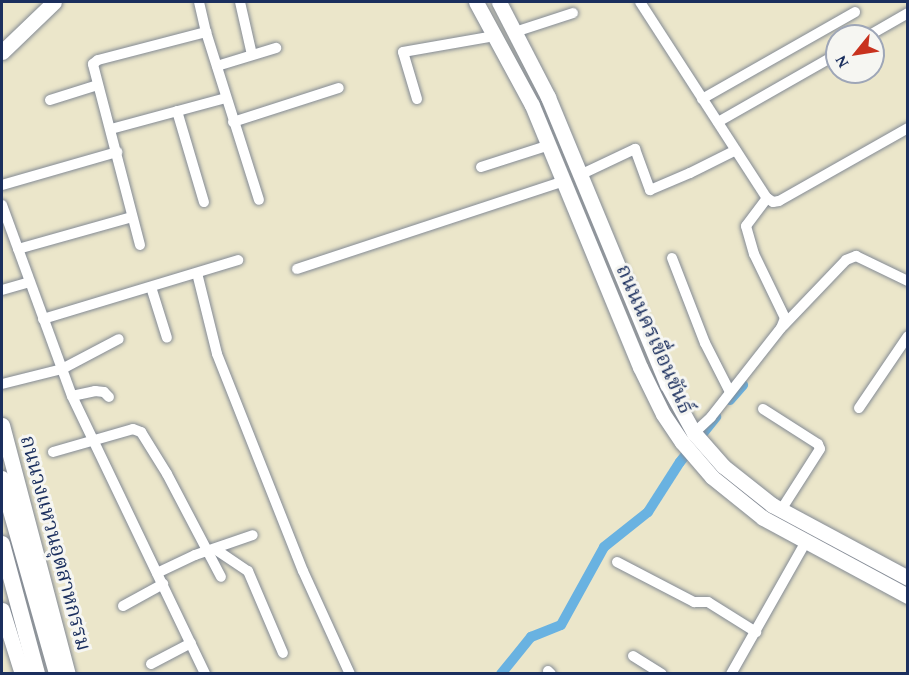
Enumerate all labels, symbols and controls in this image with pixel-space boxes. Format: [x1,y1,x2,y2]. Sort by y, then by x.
north arrow [825,24,885,84]
text: N [828,51,854,73]
street label: ถนนนครเขื่อนขันธ์ [611,260,699,418]
street label: ถนนวงแหวนอุตสาหกรรม [15,432,97,654]

